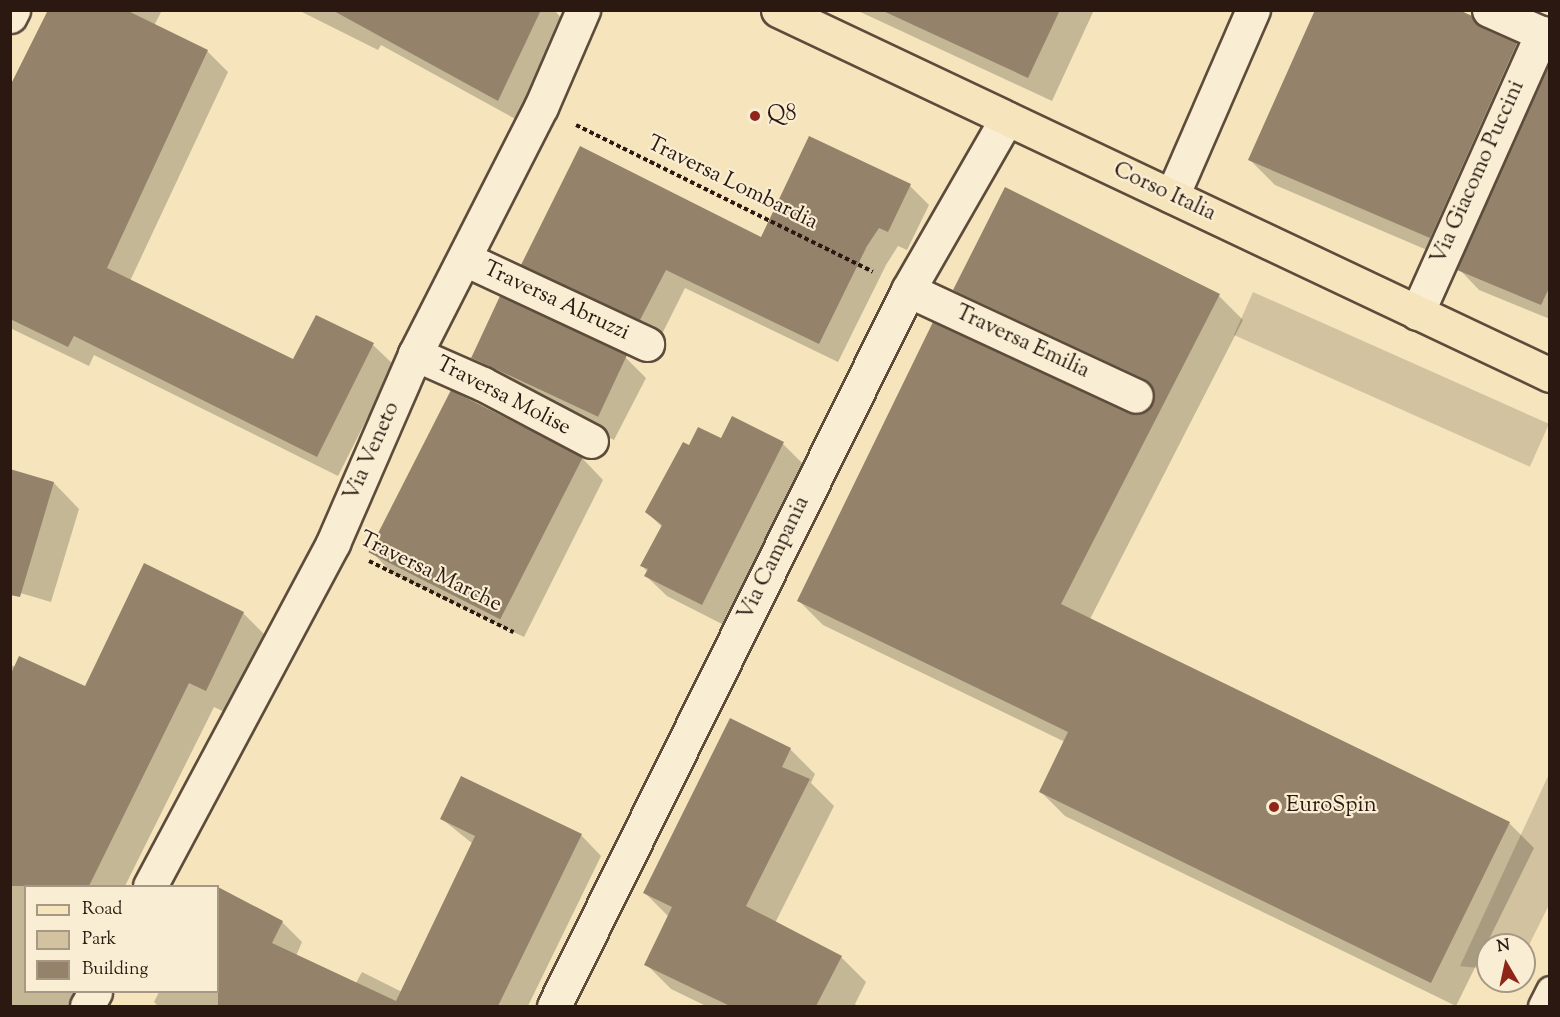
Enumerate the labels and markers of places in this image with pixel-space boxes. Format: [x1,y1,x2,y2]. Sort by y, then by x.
place label: Q8 [767,103,796,129]
marker: Q8 [748,109,762,123]
place label: EuroSpin [1286,794,1377,820]
marker: EuroSpin [1267,800,1281,814]

